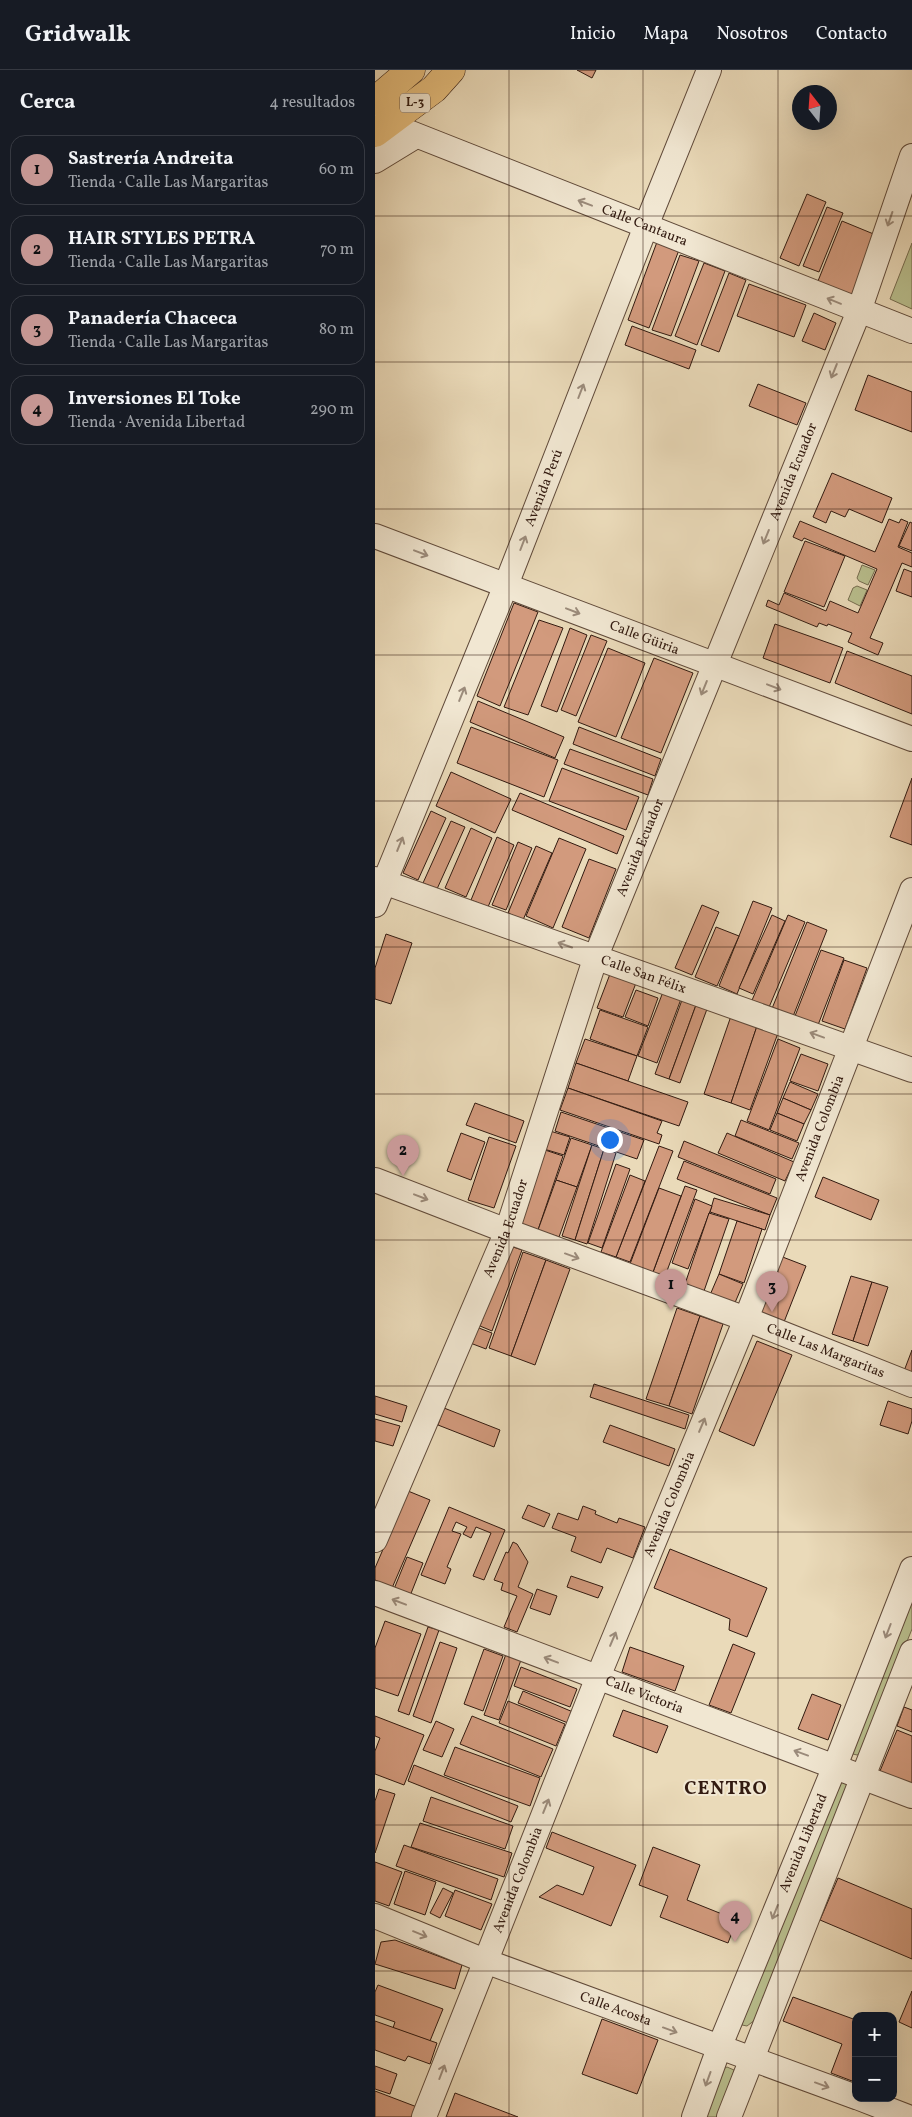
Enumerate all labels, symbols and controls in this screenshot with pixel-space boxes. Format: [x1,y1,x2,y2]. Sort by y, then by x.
text: Gridwalk [25,18,131,52]
text: Inicio [570,22,616,47]
text: Mapa [644,22,689,47]
text: Nosotros [717,22,788,47]
text: Contacto [816,22,887,47]
north arrow [792,85,837,130]
text: Cerca [20,88,75,117]
text: 4 resultados [269,92,355,114]
road number: L-3 [400,93,430,112]
text: Sastrería Andreita [68,146,234,172]
text: 1 [34,159,40,181]
text: 60 m [319,159,354,181]
text: Tienda · Calle Las Margaritas [68,172,268,194]
one-way arrow [578,197,593,207]
street label: Calle Cantaura [599,200,691,251]
one-way arrow [885,210,895,226]
text: HAIR STYLES PETRA [68,226,255,252]
text: 2 [33,239,41,261]
text: 70 m [320,239,354,261]
text: Tienda · Calle Las Margaritas [68,252,268,274]
one-way arrow [827,296,842,305]
text: Panadería Chaceca [68,306,237,332]
text: 3 [33,319,41,341]
text: 80 m [319,319,354,341]
text: Tienda · Calle Las Margaritas [68,332,268,354]
one-way arrow [829,363,838,378]
one-way arrow [578,384,587,399]
text: Inversiones El Toke [68,386,241,412]
text: 4 [32,399,42,421]
text: 290 m [310,399,354,421]
text: Tienda · Avenida Libertad [68,412,245,434]
street label: Avenida Ecuador [765,420,822,524]
street label: Avenida Perú [520,446,568,529]
one-way arrow [760,530,769,545]
one-way arrow [518,536,528,551]
one-way arrow [412,549,428,558]
one-way arrow [564,607,580,616]
street label: Calle Güiria [607,616,682,660]
one-way arrow [699,680,708,695]
one-way arrow [765,683,781,692]
one-way arrow [458,686,467,701]
street label: Avenida Ecuador [612,796,669,899]
one-way arrow [395,837,405,852]
one-way arrow [558,940,573,949]
street label: Calle San Félix [598,951,689,998]
one-way arrow [810,1030,825,1039]
street label: Avenida Colombia [791,1072,849,1184]
your location [597,1127,623,1153]
pin: 2 [387,1135,419,1176]
street label: Avenida Ecuador [479,1177,533,1281]
one-way arrow [413,1192,428,1202]
one-way arrow [564,1252,579,1261]
pin: 1 [655,1269,687,1310]
pin: 3 [756,1271,788,1312]
street label: Calle Las Margaritas [764,1319,888,1383]
one-way arrow [699,1417,708,1432]
street label: Avenida Colombia [639,1449,700,1560]
one-way arrow [392,1597,407,1606]
one-way arrow [883,1623,892,1638]
one-way arrow [609,1632,619,1647]
one-way arrow [544,1654,559,1664]
street label: Calle Victoria [603,1671,686,1718]
one-way arrow [794,1748,810,1757]
district label: CENTRO [684,1776,768,1802]
street label: Avenida Libertad [774,1791,832,1895]
one-way arrow [542,1799,552,1814]
street label: Avenida Colombia [488,1824,547,1936]
pin: 4 [719,1901,751,1942]
one-way arrow [770,1903,779,1919]
one-way arrow [412,1930,427,1939]
street label: Calle Acosta [577,1987,654,2031]
map controls [852,2012,897,2102]
button: + [852,2012,897,2057]
one-way arrow [662,2026,677,2035]
button: − [852,2057,897,2102]
one-way arrow [438,2064,447,2080]
one-way arrow [703,2070,712,2086]
one-way arrow [814,2081,830,2090]

